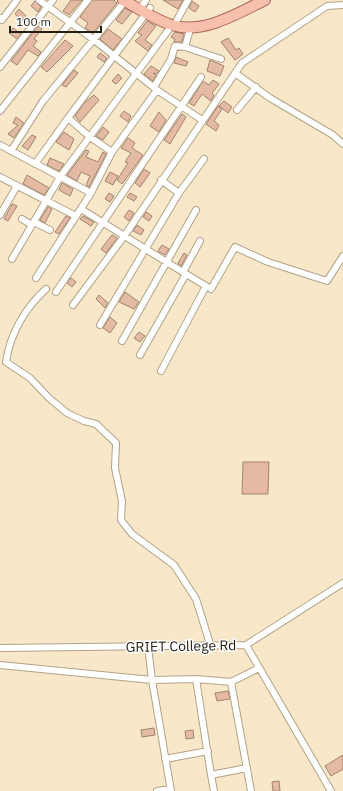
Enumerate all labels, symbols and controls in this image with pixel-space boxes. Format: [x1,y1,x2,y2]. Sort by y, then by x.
scale bar [10,8,101,34]
text: 100 m [16,14,51,29]
street label: GRIET College Rd [125,636,237,656]

